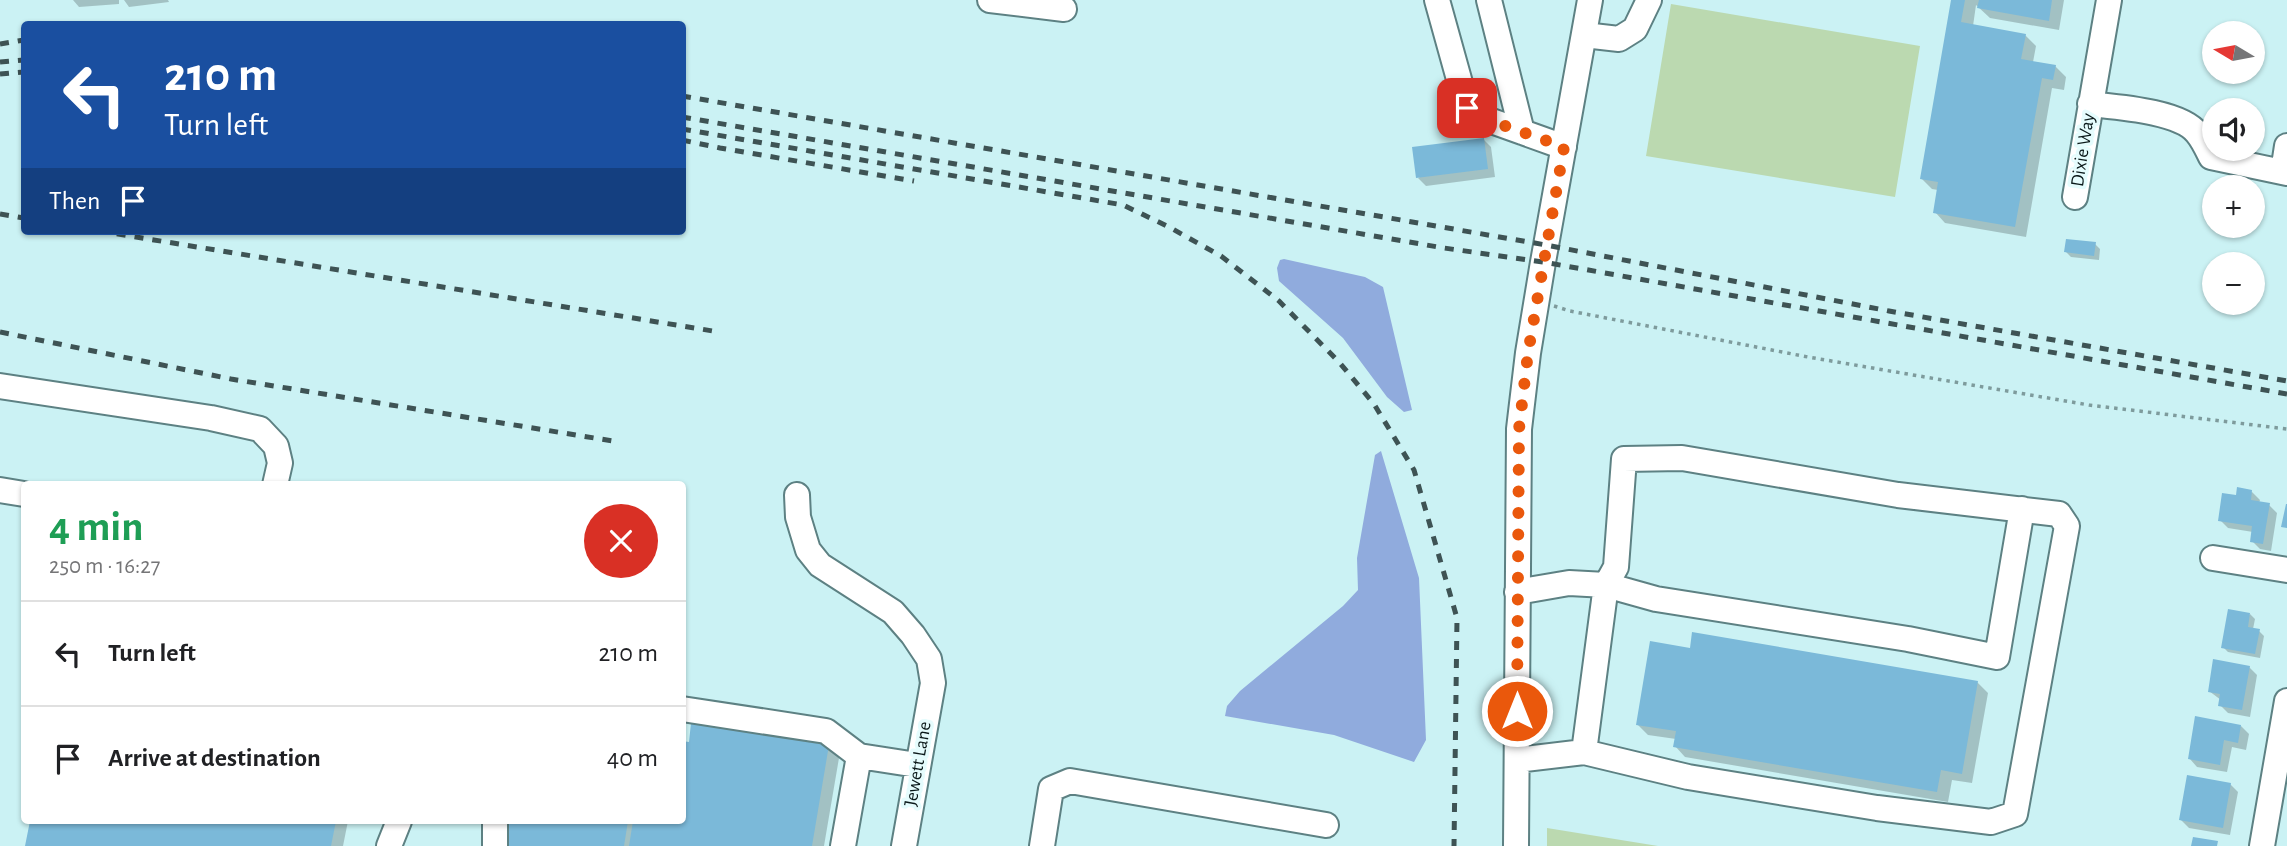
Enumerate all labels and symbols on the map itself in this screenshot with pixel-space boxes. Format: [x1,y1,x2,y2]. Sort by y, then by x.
north arrow [2202,21,2264,84]
pin [1437,78,1497,138]
street label: Dixie Way [2068,112,2098,188]
position arrow [1480,674,1554,748]
street label: Jewett Lane [901,720,935,808]

